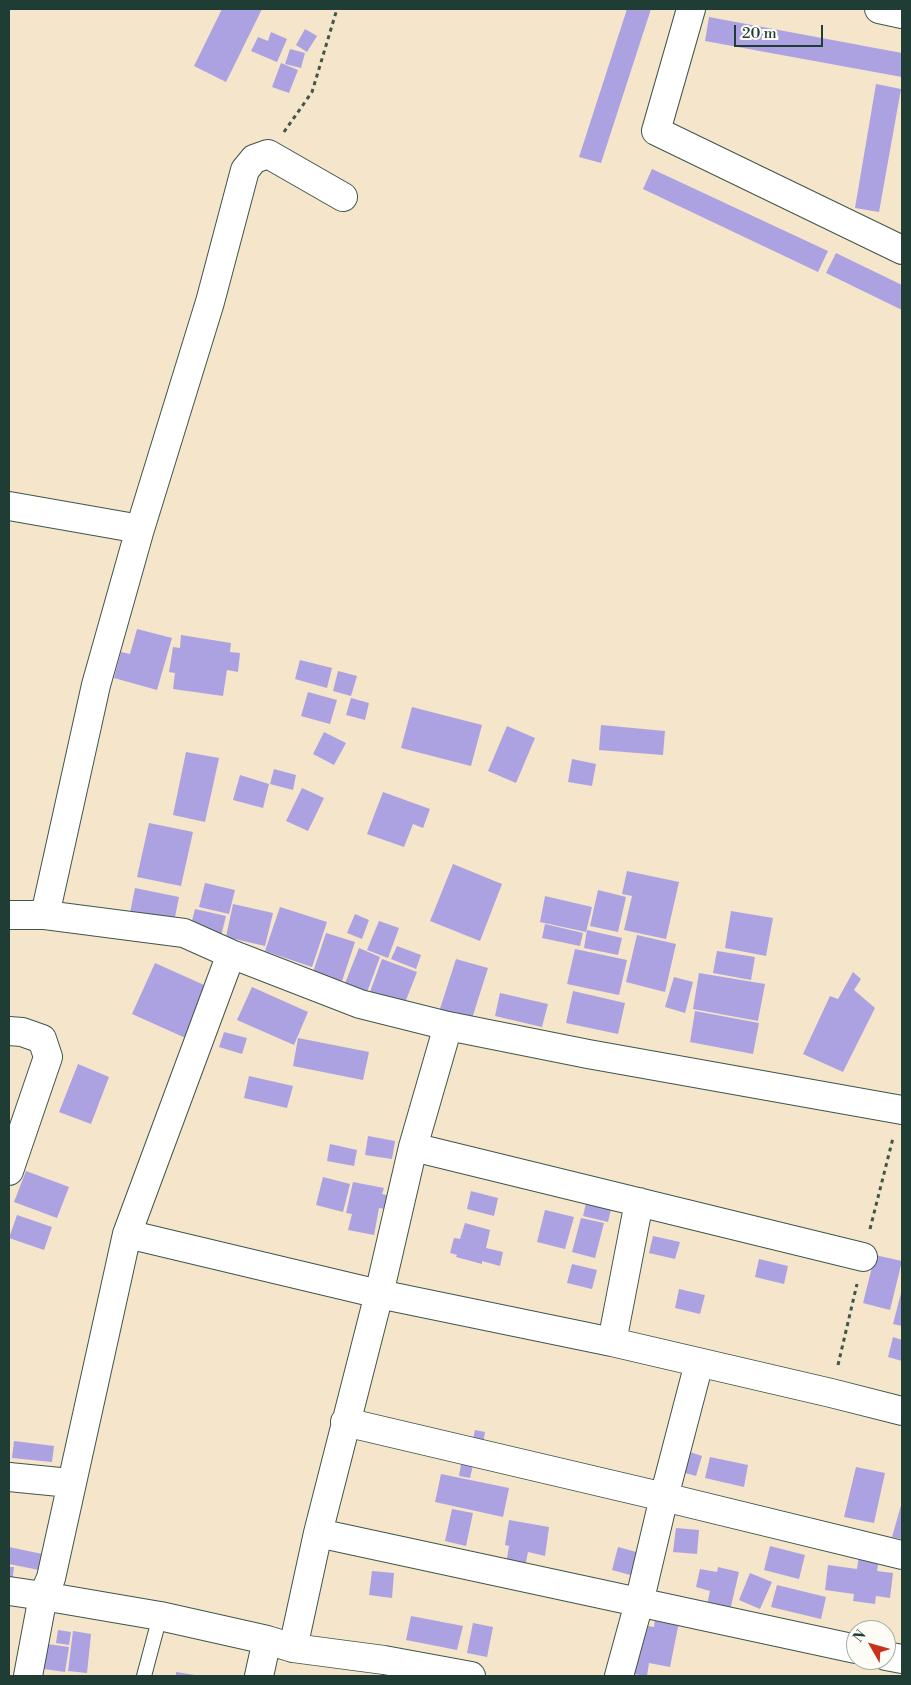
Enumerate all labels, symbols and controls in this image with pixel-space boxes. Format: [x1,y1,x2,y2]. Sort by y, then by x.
scale bar [736,15,825,47]
text: 20 m [742,24,777,43]
north arrow [846,1620,896,1670]
text: N [849,1626,870,1646]

